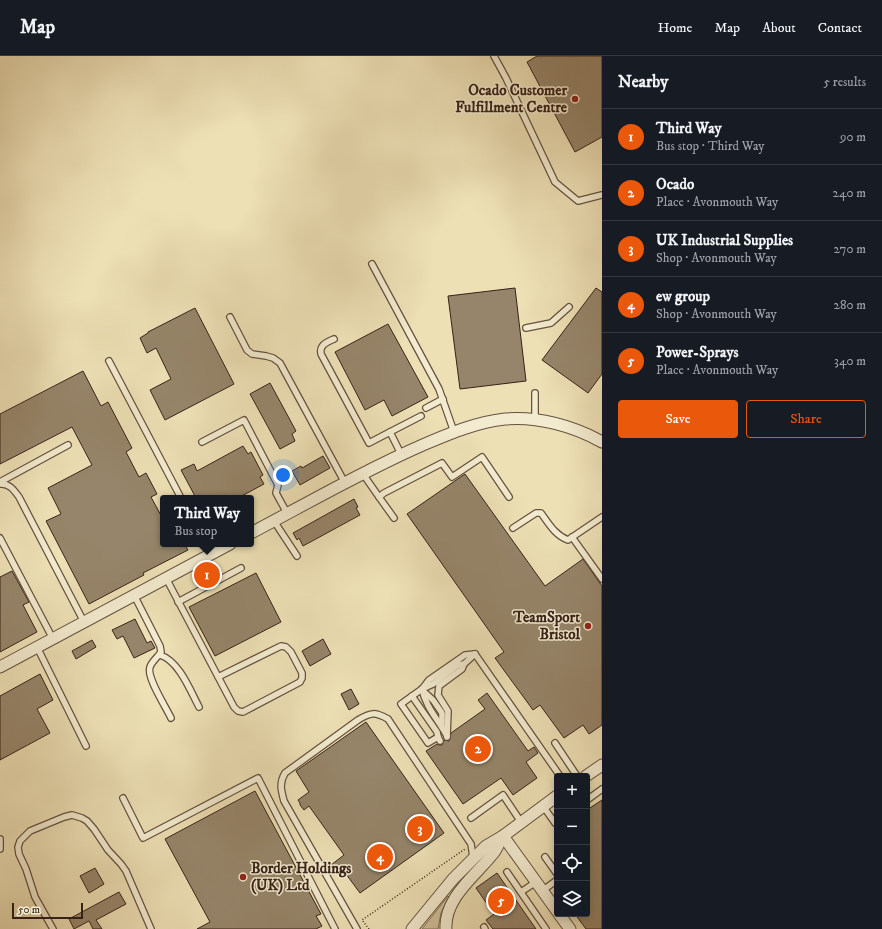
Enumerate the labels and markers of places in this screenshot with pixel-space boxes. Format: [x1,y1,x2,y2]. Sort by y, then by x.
place label: Ocado Customer Fulfillment Centre [455,81,568,117]
marker: Ocado Customer Fulfillment Centre [570,94,580,104]
pin: 1 [194,560,220,590]
place label: TeamSport Bristol [512,608,580,644]
marker: TeamSport Bristol [583,621,593,631]
pin: 2 [465,734,491,764]
pin: 3 [407,814,433,844]
pin: 4 [367,842,393,872]
place label: Border Holdings (UK) Ltd [251,859,351,895]
marker: Border Holdings (UK) Ltd [238,872,248,882]
pin: 5 [488,886,514,916]

